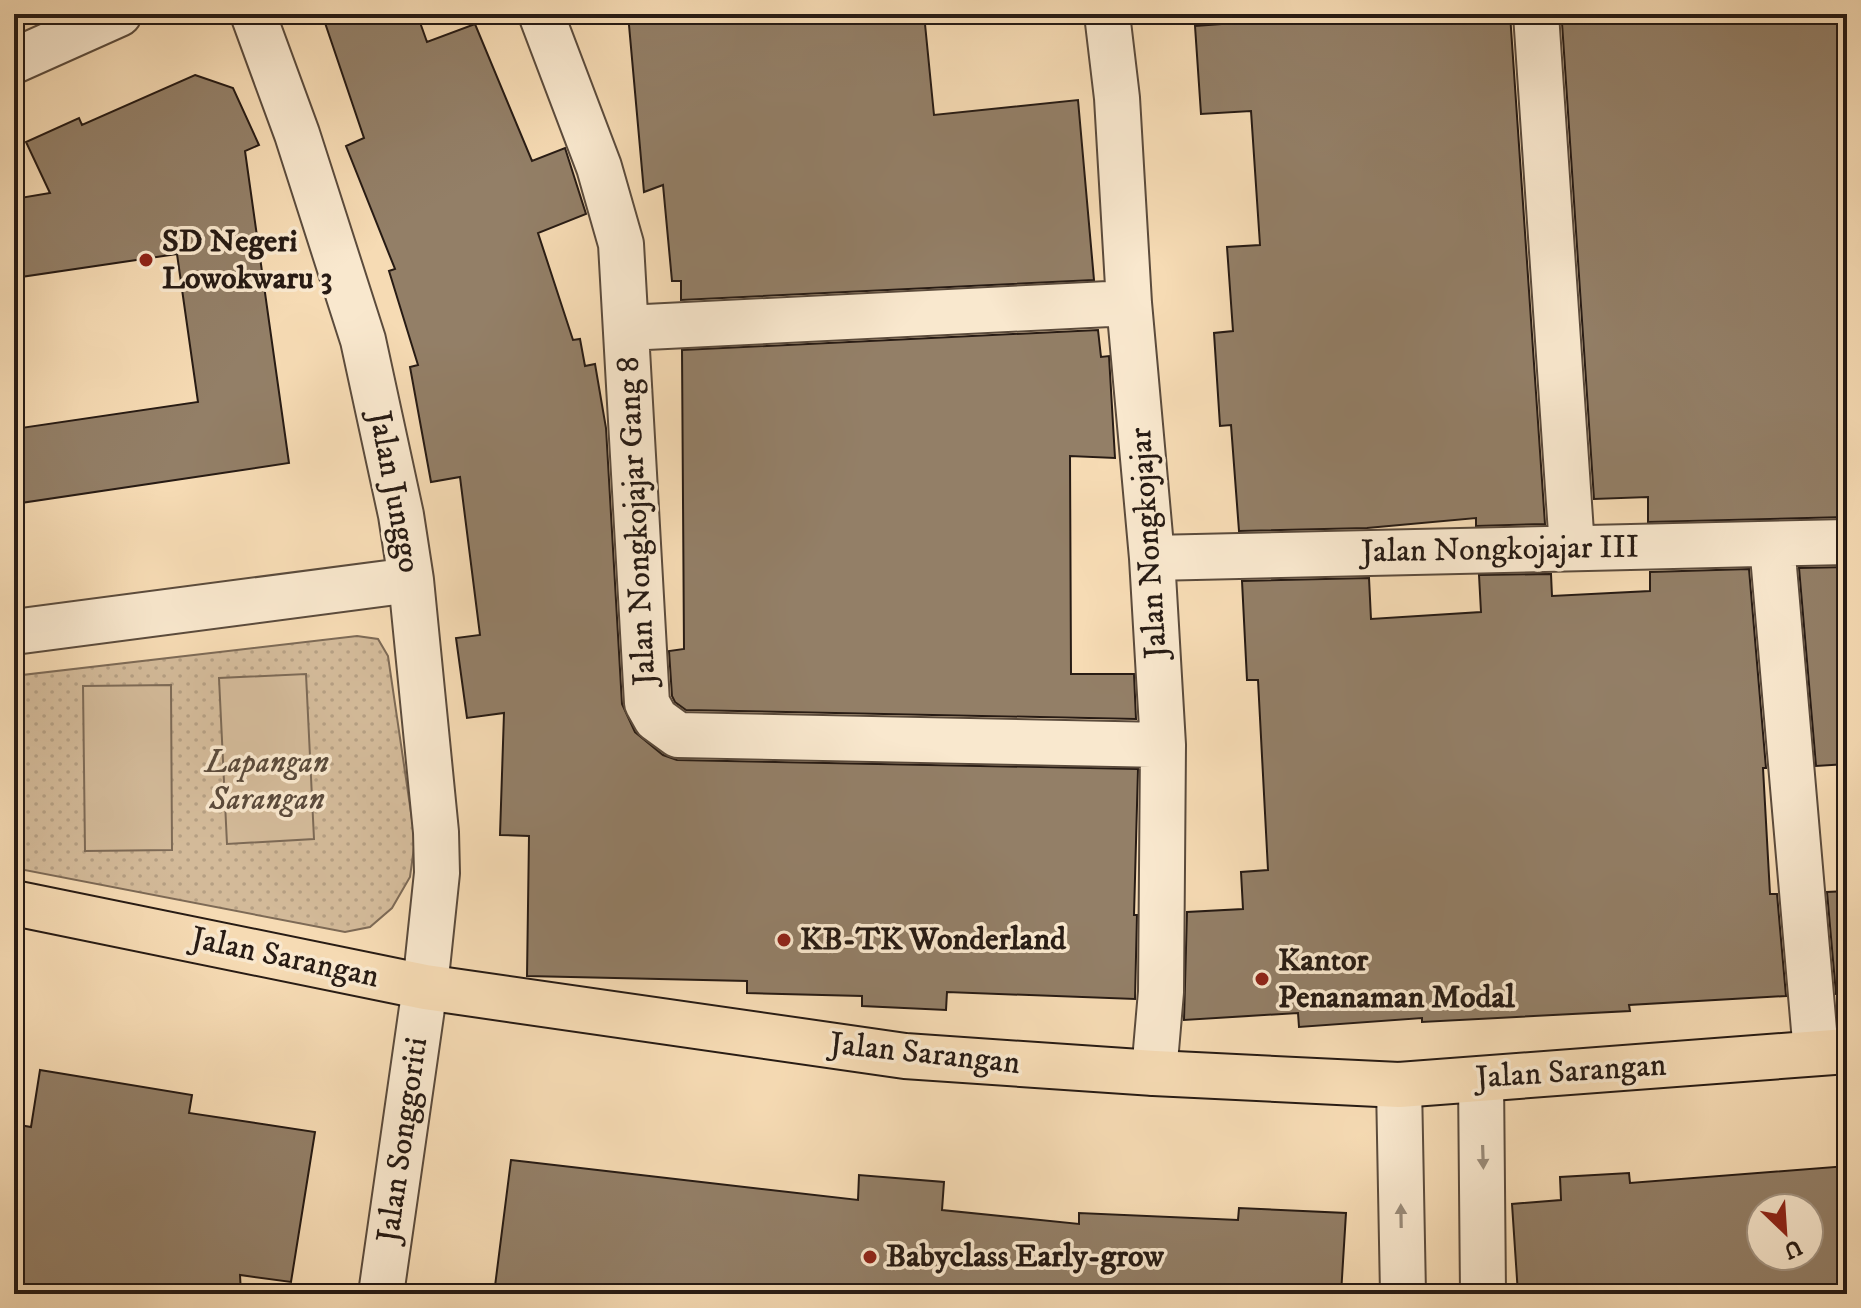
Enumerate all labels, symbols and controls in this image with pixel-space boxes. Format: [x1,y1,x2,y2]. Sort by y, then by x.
place label: SD Negeri Lowokwaru 3 [162,222,333,299]
marker: SD Negeri Lowokwaru 3 [137,251,155,269]
street label: Jalan Nongkojajar Gang 8 [608,355,666,690]
street label: Jalan Junggo [358,405,429,576]
street label: Jalan Nongkojajar [1121,426,1177,663]
street label: Jalan Nongkojajar III [1358,528,1639,572]
park label: Lapangan Sarangan [203,743,329,820]
street label: Jalan Sarangan [185,918,383,997]
place label: KB-TK Wonderland [800,920,1067,960]
marker: KB-TK Wonderland [775,931,793,949]
place label: Kantor Penanaman Modal [1278,941,1515,1018]
marker: Kantor Penanaman Modal [1253,970,1271,988]
street label: Jalan Sarangan [825,1024,1022,1084]
street label: Jalan Songgoriti [368,1035,437,1248]
street label: Jalan Sarangan [1471,1045,1668,1099]
one-way arrow [1477,1145,1490,1170]
north arrow [1745,1192,1825,1272]
one-way arrow [1395,1203,1407,1228]
text: U [1779,1233,1806,1265]
place label: Babyclass Early-grow [886,1237,1164,1277]
marker: Babyclass Early-grow [861,1248,879,1266]

